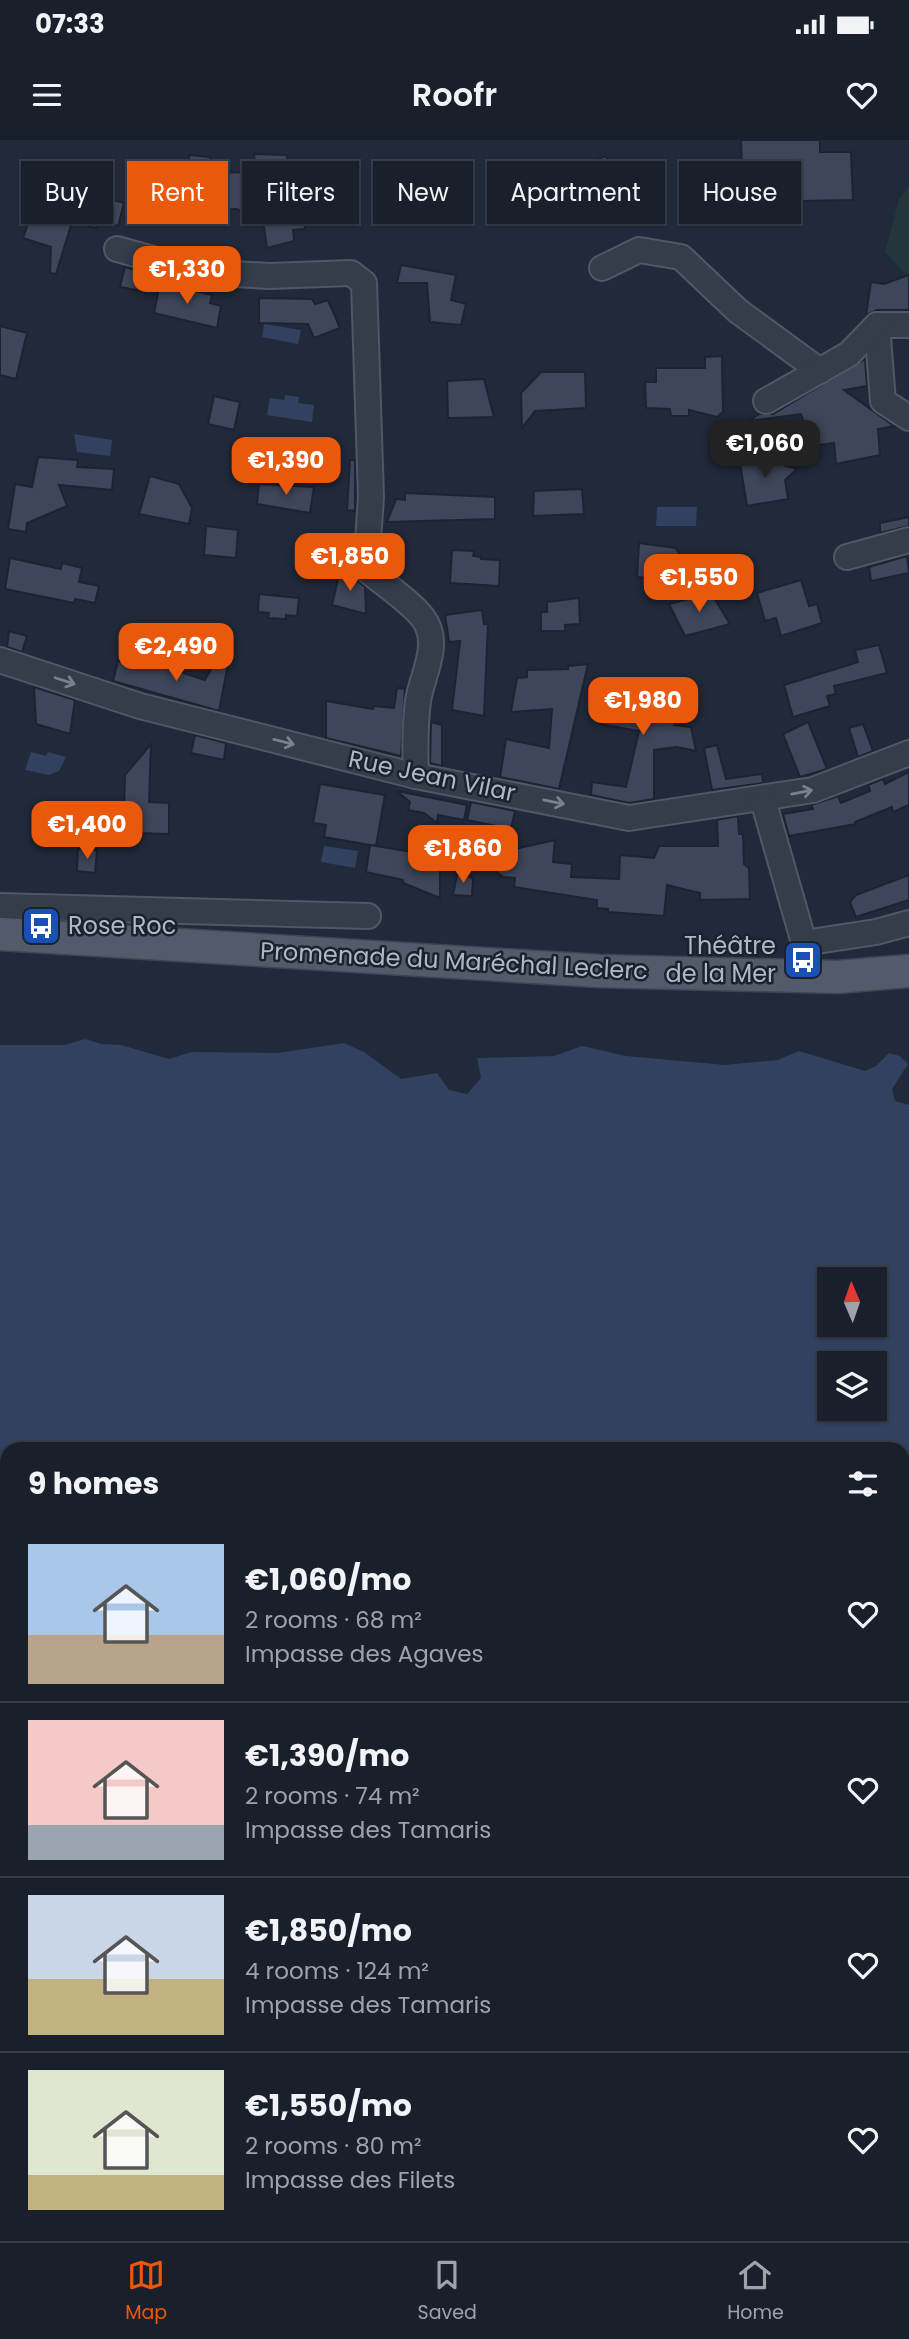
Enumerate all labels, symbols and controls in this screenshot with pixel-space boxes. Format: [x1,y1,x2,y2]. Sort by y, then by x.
text: 07:33 [35,6,105,42]
text: Roofr [412,72,497,117]
icon: menu [28,76,66,114]
icon: heart [843,76,881,114]
chip: Buy [21,161,113,224]
chip: Rent [127,161,228,224]
chip: Filters [242,161,359,224]
chip: New [373,161,473,224]
chip: Apartment [487,161,665,224]
chip: House [679,161,801,224]
pin: €1,330 [130,246,244,306]
text: €1,330 [149,253,225,285]
pin: €1,060 [708,420,822,480]
text: €1,060 [726,427,804,459]
pin: €1,390 [229,438,343,497]
text: €1,390 [248,444,324,476]
pin: €1,850 [293,533,407,593]
text: €1,850 [311,540,389,572]
pin: €1,550 [642,554,756,614]
text: €1,550 [660,561,738,593]
pin: €2,490 [119,624,233,683]
text: €2,490 [135,630,217,662]
one-way arrow [54,675,76,688]
pin: €1,980 [586,678,700,737]
text: €1,980 [604,684,682,716]
one-way arrow [272,736,295,749]
street label: Rue Jean Vilar [346,742,519,809]
one-way arrow [790,785,813,799]
one-way arrow [542,796,565,810]
pin: €1,400 [30,802,144,861]
text: €1,400 [47,808,127,840]
pin: €1,860 [406,826,520,885]
text: €1,860 [424,832,502,864]
bus stop icon: Rose Roc [20,905,62,947]
place label: Rose Roc [68,909,176,942]
place label: Théâtre de la Mer [665,929,776,990]
street label: Promenade du Maréchal Leclerc [259,934,649,987]
bus stop icon: Théâtre de la Mer [782,939,824,981]
north arrow [817,1267,887,1337]
map controls [817,1267,887,1421]
button: layers [817,1351,887,1421]
text: 9 homes [28,1462,159,1505]
icon: filters [844,1465,882,1503]
text: €1,060/mo [245,1558,411,1601]
icon: home [84,1572,168,1656]
icon: heart [844,1595,882,1633]
text: 2 rooms · 68 m² [245,1604,422,1636]
text: Impasse des Agaves [245,1638,484,1670]
text: €1,390/mo [245,1734,409,1777]
icon: home [84,1748,168,1832]
icon: heart [844,1771,882,1809]
text: 2 rooms · 74 m² [245,1780,420,1812]
text: Impasse des Tamaris [245,1814,491,1846]
text: €1,850/mo [245,1909,412,1952]
icon: home [84,1923,168,2007]
icon: heart [844,1946,882,1984]
text: 4 rooms · 124 m² [245,1955,429,1987]
text: Impasse des Tamaris [245,1989,491,2021]
text: €1,550/mo [245,2084,412,2127]
icon: home [84,2098,168,2182]
icon: heart [844,2121,882,2159]
text: 2 rooms · 80 m² [245,2130,422,2162]
text: Impasse des Filets [245,2164,455,2196]
tab: Map [125,2256,167,2327]
tab: Saved [418,2256,477,2327]
tab: Home [727,2256,784,2327]

